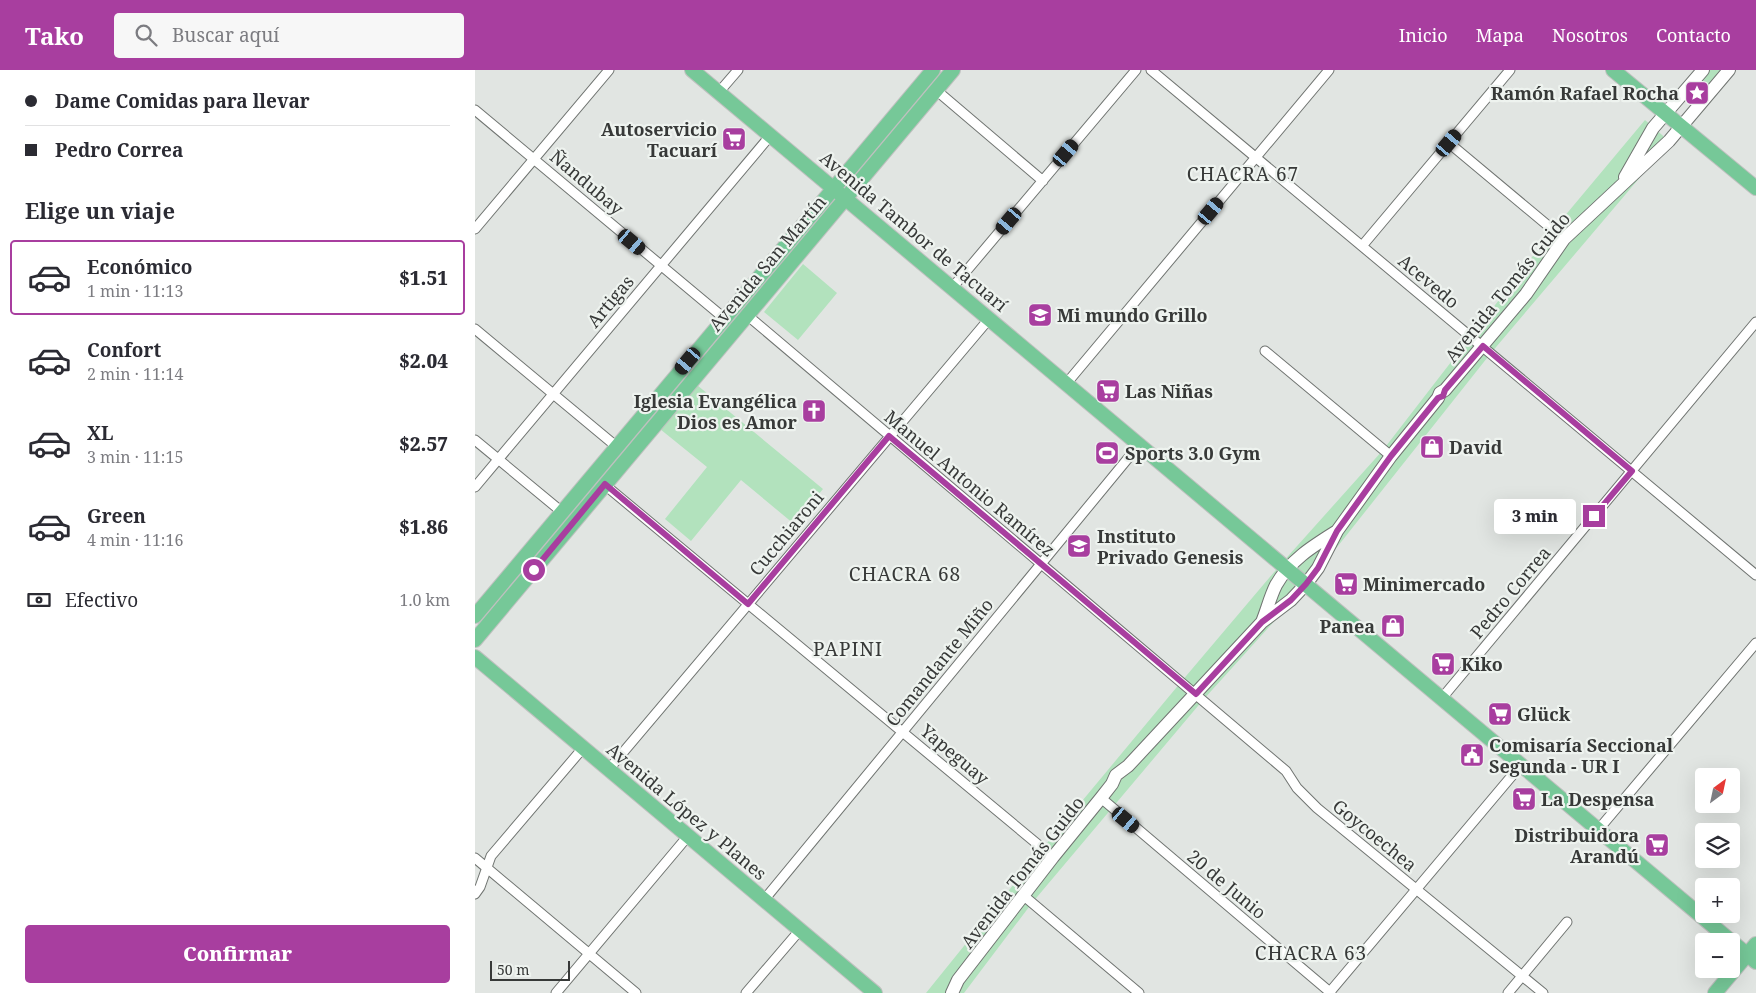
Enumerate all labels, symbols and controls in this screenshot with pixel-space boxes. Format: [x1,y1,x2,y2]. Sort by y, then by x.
search box [114,13,464,58]
text: Tako [25,19,84,52]
icon: search [132,21,160,49]
text: Buscar aquí [172,22,279,48]
text: Inicio [1399,23,1448,47]
text: Mapa [1476,23,1524,47]
text: Nosotros [1552,23,1628,47]
text: Contacto [1656,23,1731,47]
place icon: Ramón Rafael Rocha [1684,80,1710,106]
place label: Ramón Rafael Rocha [1491,81,1679,105]
text: Dame Comidas para llevar [55,88,310,114]
place label: Autoservicio Tacuarí [601,117,718,162]
supermarket icon: Autoservicio Tacuarí [721,126,747,152]
car [1433,127,1464,159]
text: Pedro Correa [55,137,183,163]
car [1050,137,1081,169]
street label: Ñandubay [545,144,629,220]
street label: Avenida Tambor de Tacuarí [815,145,1013,317]
district label: CHACRA 67 [1187,161,1299,187]
street label: Avenida San Martín [703,190,831,336]
text: Elige un viaje [25,195,175,225]
car [1195,195,1226,227]
car [993,205,1024,237]
street label: Avenida Tomás Guido [1439,207,1575,367]
car [615,227,648,257]
street label: Acevedo [1394,249,1464,313]
text: Económico [87,254,193,280]
icon: car [27,255,72,300]
text: $1.51 [399,265,448,291]
street label: Artigas [581,270,639,332]
text: 1 min · 11:13 [87,280,183,302]
school or university icon: Mi mundo Grillo [1027,302,1053,328]
place label: Mi mundo Grillo [1057,303,1208,327]
text: Confort [87,337,161,363]
icon: car [27,338,72,383]
car [672,345,703,377]
text: $2.04 [399,348,448,374]
text: 2 min · 11:14 [87,363,183,385]
supermarket icon: Las Niñas [1095,378,1121,404]
place label: Las Niñas [1125,379,1213,403]
place label: Iglesia Evangélica Dios es Amor [634,389,798,434]
church icon: Iglesia Evangélica Dios es Amor [801,398,827,424]
street label: Manuel Antonio Ramírez [880,405,1060,561]
text: XL [87,420,113,446]
icon: car [27,421,72,466]
text: $2.57 [399,431,448,457]
shop icon: David [1419,434,1445,460]
place label: David [1449,435,1503,459]
sports icon: Sports 3.0 Gym [1094,440,1120,466]
place label: Sports 3.0 Gym [1125,441,1261,465]
text: 3 min · 11:15 [87,446,183,468]
street label: Cucchiaroni [743,485,829,580]
callout: 3 min [1494,498,1577,534]
text: Green [87,503,146,529]
icon: car [27,504,72,549]
text: 3 min [1512,505,1558,527]
route end [1583,505,1605,527]
text: $1.86 [399,514,448,540]
place label: Instituto Privado Genesis [1097,524,1244,569]
text: 4 min · 11:16 [87,529,183,551]
school or university icon: Instituto Privado Genesis [1066,533,1092,559]
street label: Pedro Correa [1464,541,1556,643]
route start [523,559,545,581]
district label: CHACRA 68 [849,561,961,587]
supermarket icon: Minimercado [1333,571,1359,597]
place label: Minimercado [1363,572,1485,596]
icon: cash [25,586,53,614]
text: Efectivo [65,587,138,613]
text: 1.0 km [399,589,450,611]
street label: Comandante Miño [880,593,998,731]
shop icon: Panea [1380,613,1406,639]
place label: Panea [1320,614,1375,638]
district label: PAPINI [813,636,883,662]
supermarket icon: Kiko [1430,651,1456,677]
place label: Kiko [1461,652,1503,676]
supermarket icon: Glück [1487,701,1513,727]
place label: Glück [1517,702,1571,726]
street label: Yapeguay [915,718,995,790]
place label: Comisaría Seccional Segunda - UR I [1489,733,1674,778]
street label: Avenida López y Planes [602,737,772,885]
public building icon: Comisaría Seccional Segunda - UR I [1459,742,1485,768]
north arrow [1695,768,1740,812]
map controls [1695,768,1740,978]
supermarket icon: La Despensa [1511,786,1537,812]
place label: La Despensa [1541,787,1655,811]
street label: Avenida Tomás Guido [955,791,1089,953]
street label: Goycoechea [1328,794,1422,876]
car [1109,805,1142,835]
place label: Distribuidora Arandú [1515,823,1639,868]
button: layers [1695,823,1740,868]
supermarket icon: Distribuidora Arandú [1644,832,1670,858]
street label: 20 de Junio [1183,844,1271,924]
button: + [1695,878,1740,923]
button: Confirmar [25,925,450,983]
button: − [1695,933,1740,978]
district label: CHACRA 63 [1255,940,1367,966]
scale bar [490,958,570,981]
text: 50 m [497,960,530,979]

